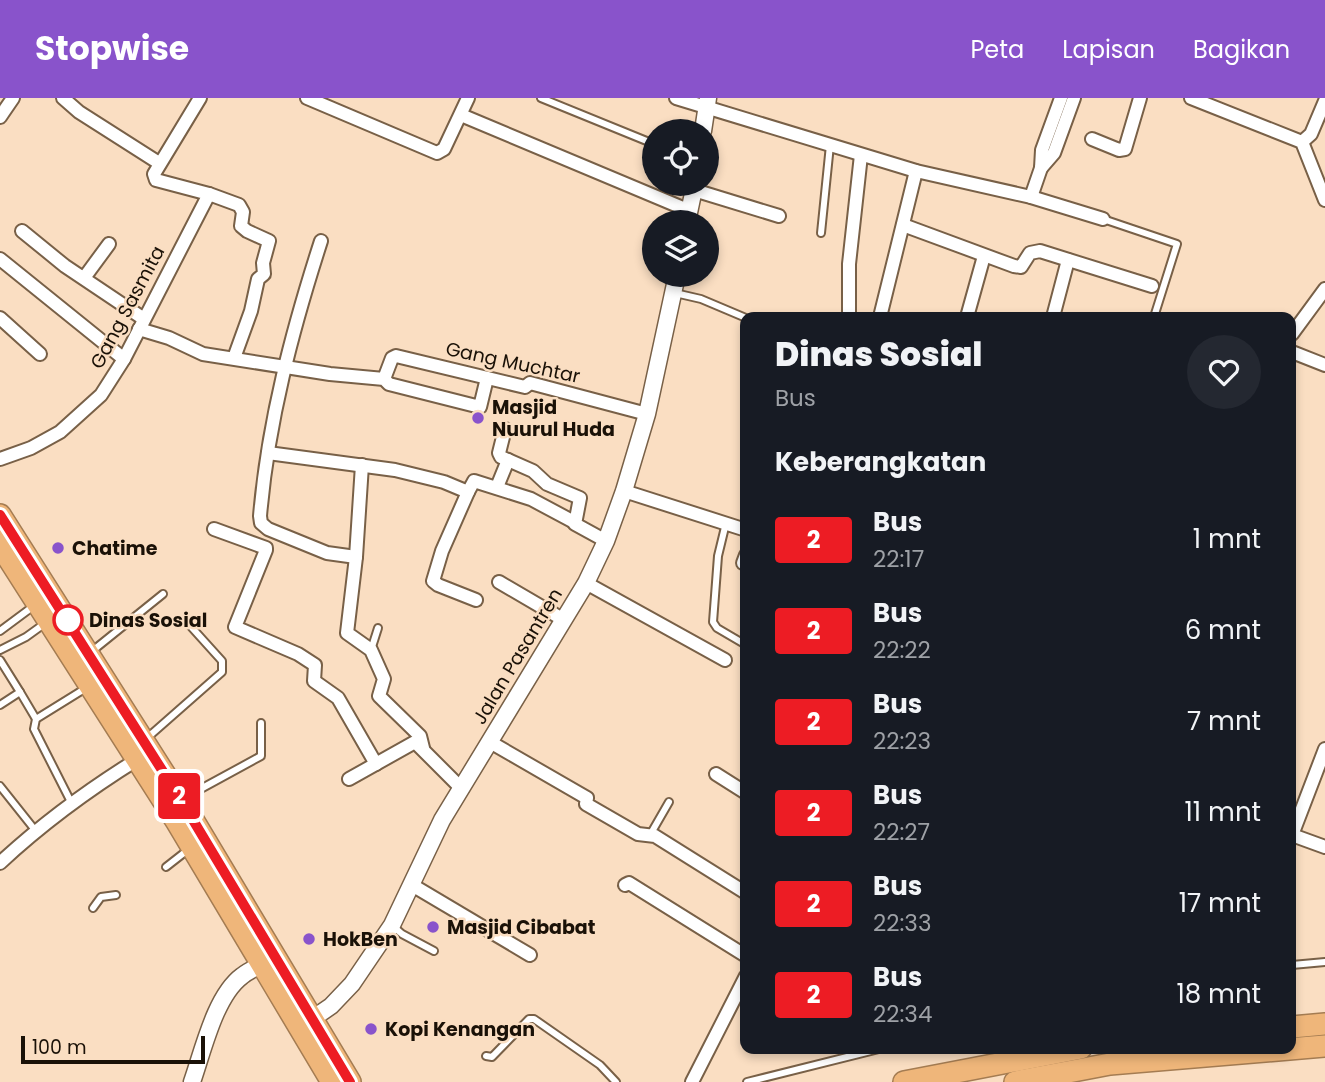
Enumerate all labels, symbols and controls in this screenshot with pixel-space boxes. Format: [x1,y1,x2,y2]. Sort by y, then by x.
text: Stopwise [35,25,189,72]
text: Peta [970,33,1024,66]
text: Lapisan [1062,33,1155,66]
text: Bagikan [1193,33,1290,66]
map controls [642,119,719,287]
button: locate [642,119,719,196]
button: layers [642,210,719,287]
street label: Gang Sasmita [84,241,171,373]
text: Dinas Sosial [775,331,983,378]
street label: Gang Muchtar [443,335,583,390]
button: heart [1187,335,1261,409]
text: Bus [775,382,816,414]
place label: Masjid Nuurul Huda [492,394,615,443]
marker: Masjid Nuurul Huda [470,410,486,426]
text: Keberangkatan [775,444,986,480]
text: Bus [873,504,922,540]
text: 1 mnt [1193,521,1261,557]
text: 2 [807,523,820,556]
place label: Chatime [72,535,158,562]
marker: Chatime [50,540,66,556]
text: 22:17 [873,543,924,575]
street label: Jalan Pasantren [466,583,569,729]
text: Bus [873,595,922,631]
marker: Dinas Sosial [53,605,83,635]
place label: Dinas Sosial [89,607,207,634]
text: 6 mnt [1185,612,1261,648]
text: 2 [807,614,820,647]
text: 22:22 [873,634,931,666]
text: Bus [873,686,922,722]
text: 7 mnt [1187,703,1261,739]
text: 2 [807,705,820,738]
text: 22:23 [873,725,931,757]
line badge: 2 [156,773,202,819]
text: Bus [873,777,922,813]
text: 2 [172,779,186,812]
text: 11 mnt [1185,794,1261,830]
text: 2 [807,796,820,829]
text: 22:27 [873,816,930,848]
text: Bus [873,868,922,904]
text: 17 mnt [1179,885,1261,921]
text: 2 [807,887,820,920]
text: 22:33 [873,907,931,939]
place label: Masjid Cibabat [447,914,596,941]
marker: Masjid Cibabat [425,919,441,935]
place label: HokBen [323,926,398,953]
marker: HokBen [301,931,317,947]
text: Bus [873,959,922,995]
text: 18 mnt [1176,976,1261,1012]
text: 2 [807,978,820,1011]
text: 22:34 [873,998,932,1030]
place label: Kopi Kenangan [385,1016,535,1043]
marker: Kopi Kenangan [363,1021,379,1037]
scale bar [21,1033,205,1065]
text: 100 m [32,1034,87,1061]

